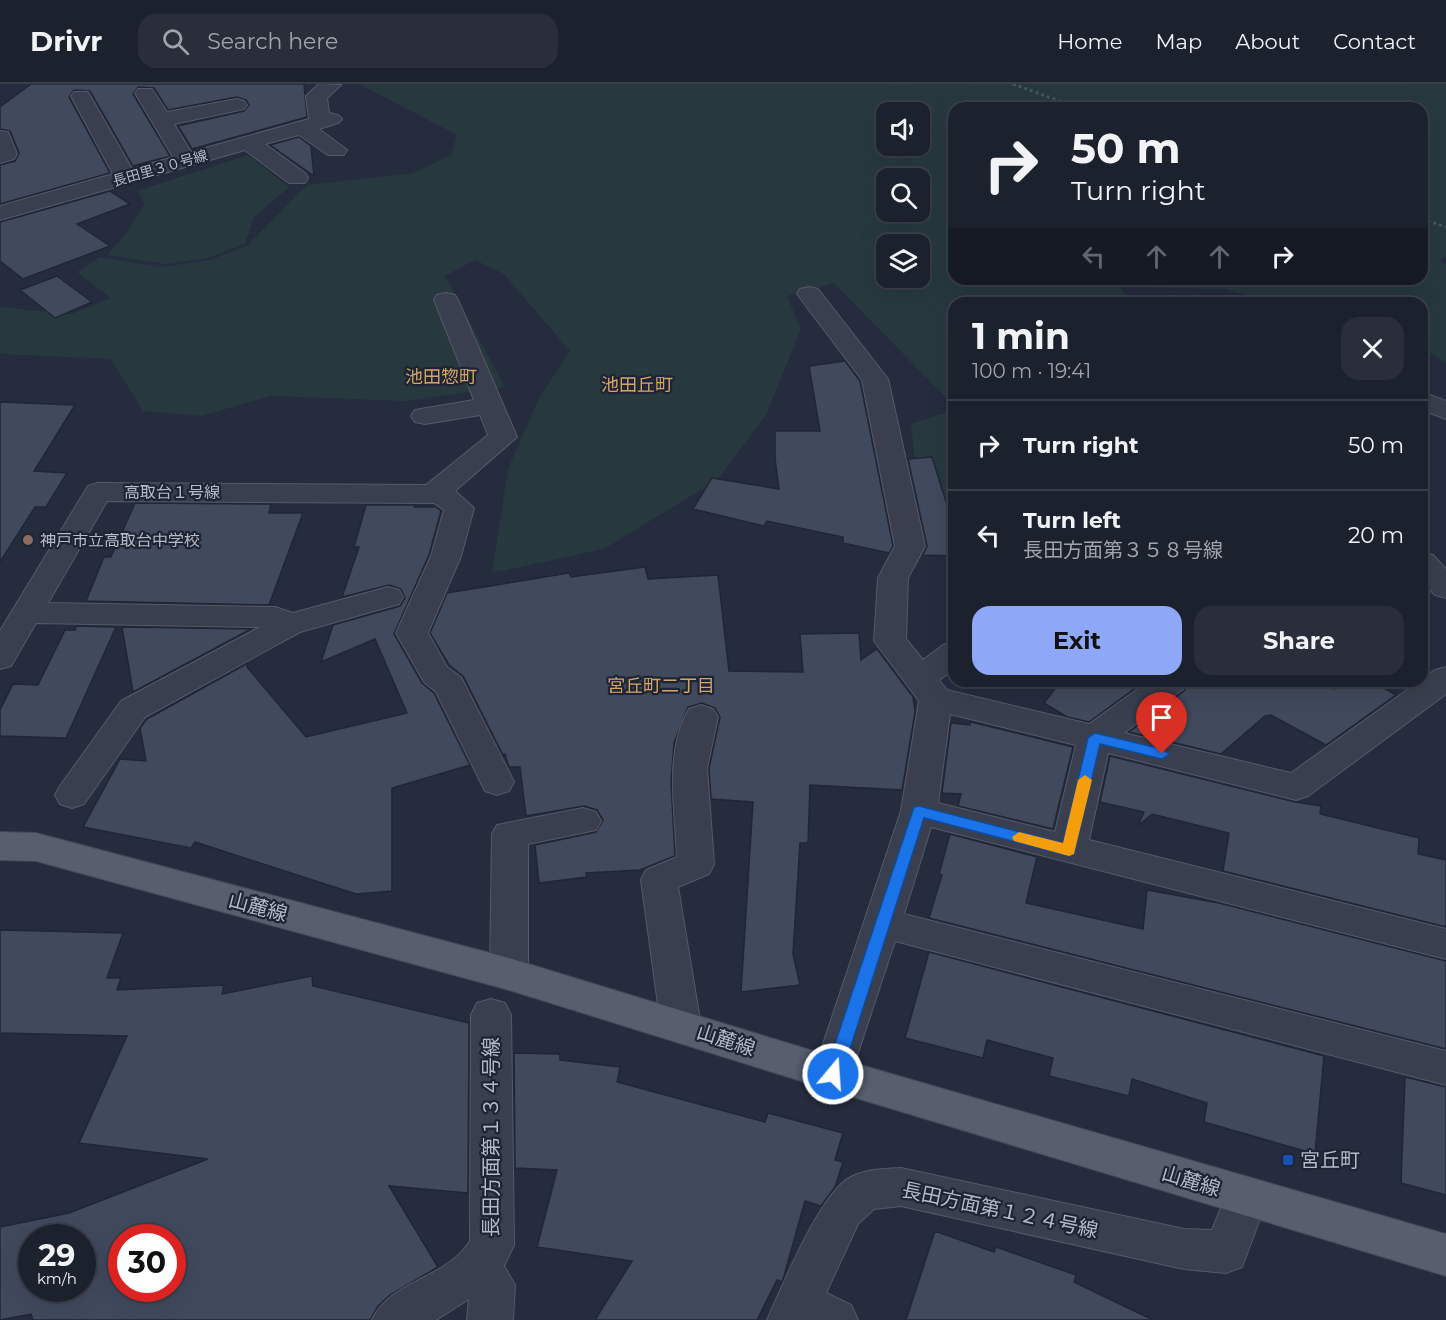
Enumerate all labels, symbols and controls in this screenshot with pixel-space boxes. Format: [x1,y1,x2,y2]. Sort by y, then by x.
search box [138,14,558,68]
text: Drivr [30,24,102,58]
icon: search [159,25,192,58]
text: Search here [207,28,338,55]
text: Home [1057,29,1122,54]
text: Map [1155,29,1202,54]
text: About [1235,29,1300,54]
text: Contact [1333,29,1416,54]
map controls [876,102,930,288]
button: sound [876,102,930,156]
text: 50 m [1071,122,1180,174]
icon: right [972,126,1050,204]
street label: 長田里３０号線 [110,146,210,190]
button: search [876,168,930,222]
text: Turn right [1071,174,1206,207]
button: layers [876,234,930,288]
icon: left [1077,240,1110,273]
icon: ahead [1140,240,1173,273]
icon: ahead [1203,240,1236,273]
icon: right [1266,240,1299,273]
text: 1 min [972,314,1070,358]
button: close [1341,317,1404,380]
text: 100 m · 19:41 [972,359,1091,383]
district label: 池田惣町 [405,366,477,388]
district label: 池田丘町 [601,374,673,396]
icon: right [972,429,1005,462]
text: Turn right [1023,432,1138,459]
text: 50 m [1348,432,1404,459]
street label: 高取台１号線 [124,483,220,502]
text: Turn left [1023,507,1121,534]
icon: left [972,519,1005,552]
text: 20 m [1348,522,1404,549]
place label: 神戸市立高取台中学校 [40,531,200,550]
marker: 神戸市立高取台中学校 [21,533,35,547]
text: 長田方面第３５８号線 [1023,538,1223,562]
button: Exit [972,606,1182,675]
button: Share [1194,606,1404,675]
district label: 宮丘町二丁目 [607,675,715,697]
pin [1136,692,1187,754]
icon: arrive [1145,701,1178,734]
street label: 山麓線 [226,888,290,926]
street label: 山麓線 [694,1019,758,1061]
street label: 長田方面第１３４号線 [479,1037,503,1237]
position arrow [801,1042,865,1106]
place label: 宮丘町 [1300,1148,1360,1172]
marker: 宮丘町 [1281,1153,1295,1167]
street label: 山麓線 [1159,1161,1223,1201]
street label: 長田方面第１２４号線 [900,1177,1100,1243]
speed limit sign: 30 [108,1224,186,1302]
text: 29 [39,1237,75,1274]
text: km/h [37,1269,77,1288]

